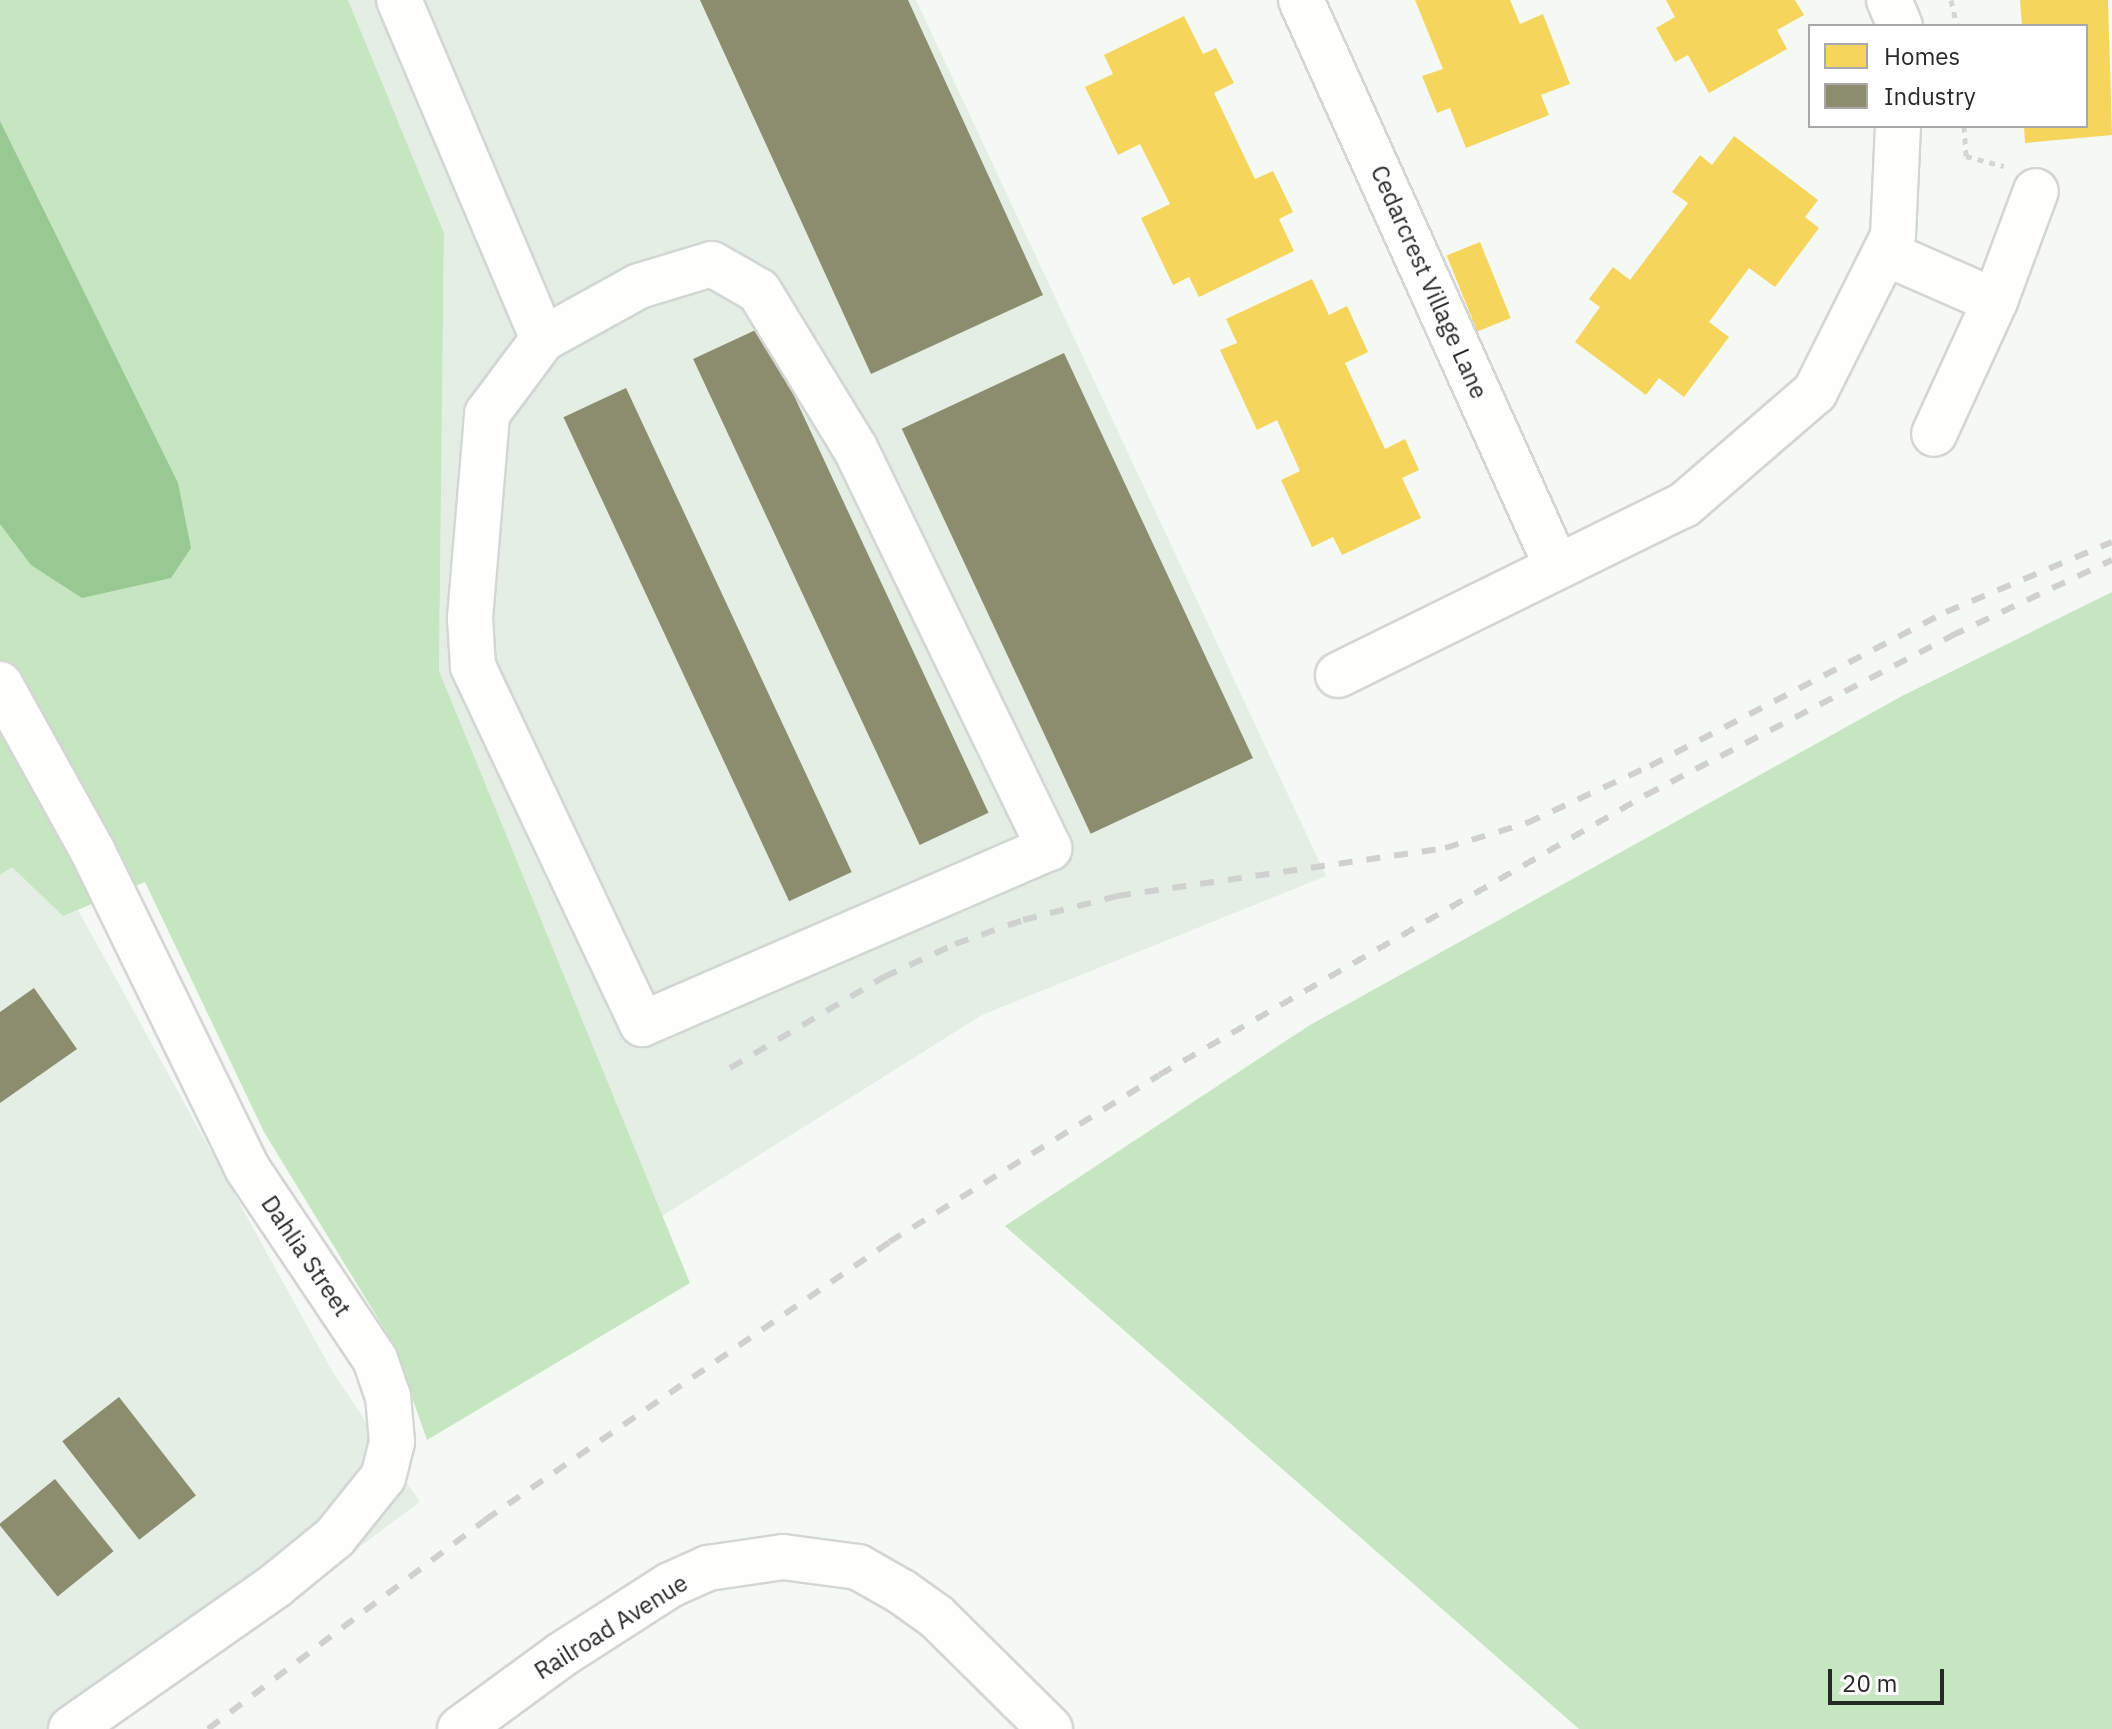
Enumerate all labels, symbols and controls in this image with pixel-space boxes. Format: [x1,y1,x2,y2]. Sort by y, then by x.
legend [1808,24,2088,128]
text: Homes [1884,40,1960,72]
text: Industry [1884,80,1976,112]
street label: Cedarcrest Village Lane [1365,161,1493,403]
street label: Dahlia Street [255,1190,357,1322]
street label: Railroad Avenue [529,1568,693,1686]
scale bar [1832,1653,1948,1703]
text: 20 m [1842,1667,1897,1699]

